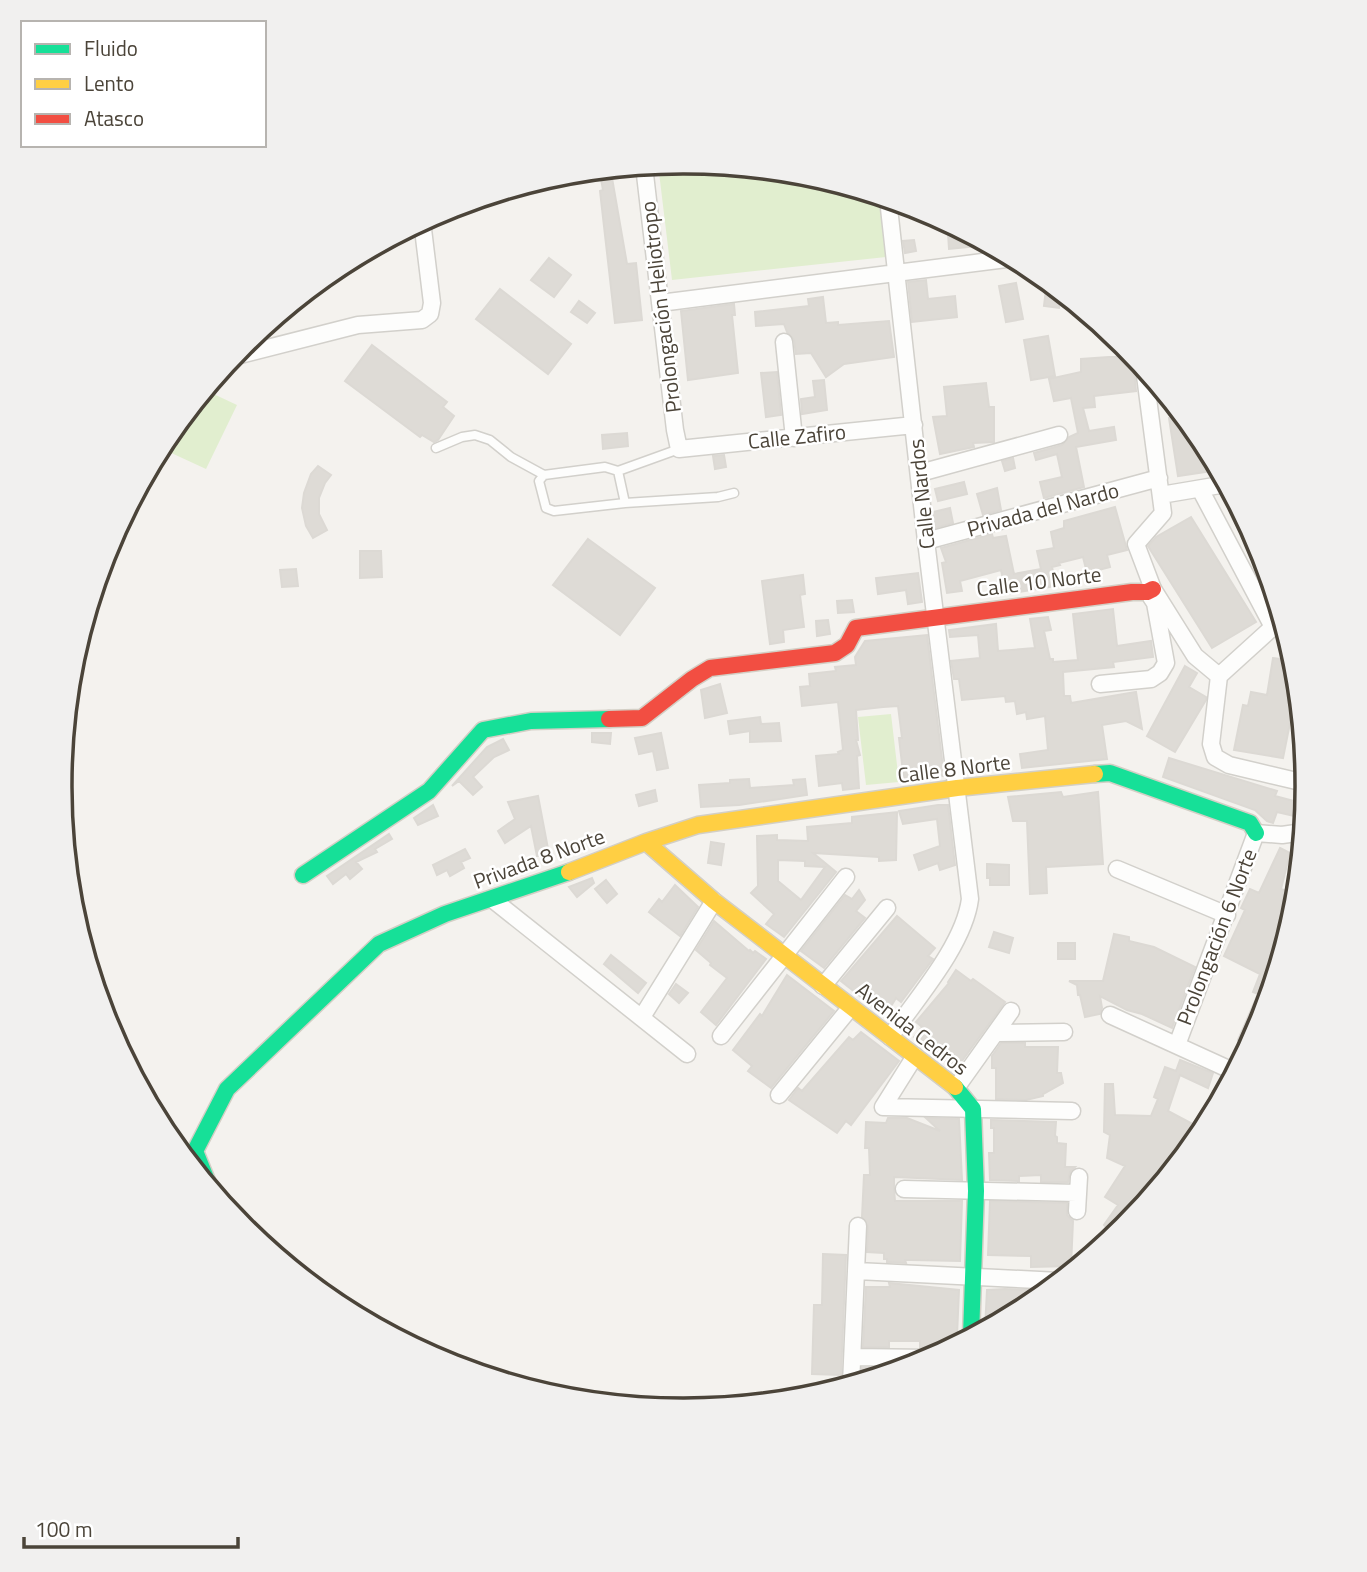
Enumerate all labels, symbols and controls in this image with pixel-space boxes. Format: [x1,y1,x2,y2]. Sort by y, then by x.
legend [21,21,266,147]
text: Fluido [84,32,138,64]
text: Lento [84,67,134,99]
text: Atasco [84,102,144,134]
street label: Prolongación Heliotropo [631,200,689,415]
street label: Calle Zafiro [746,415,847,457]
street label: Calle Nardos [899,437,943,551]
street label: Privada del Nardo [963,473,1122,545]
street label: Calle 10 Norte [975,557,1103,605]
street label: Calle 8 Norte [896,745,1012,791]
street label: Privada 8 Norte [468,819,609,897]
street label: Prolongación 6 Norte [1168,844,1264,1030]
street label: Avenida Cedros [849,974,976,1083]
scale bar [24,1506,238,1550]
text: 100 m [35,1513,92,1545]

